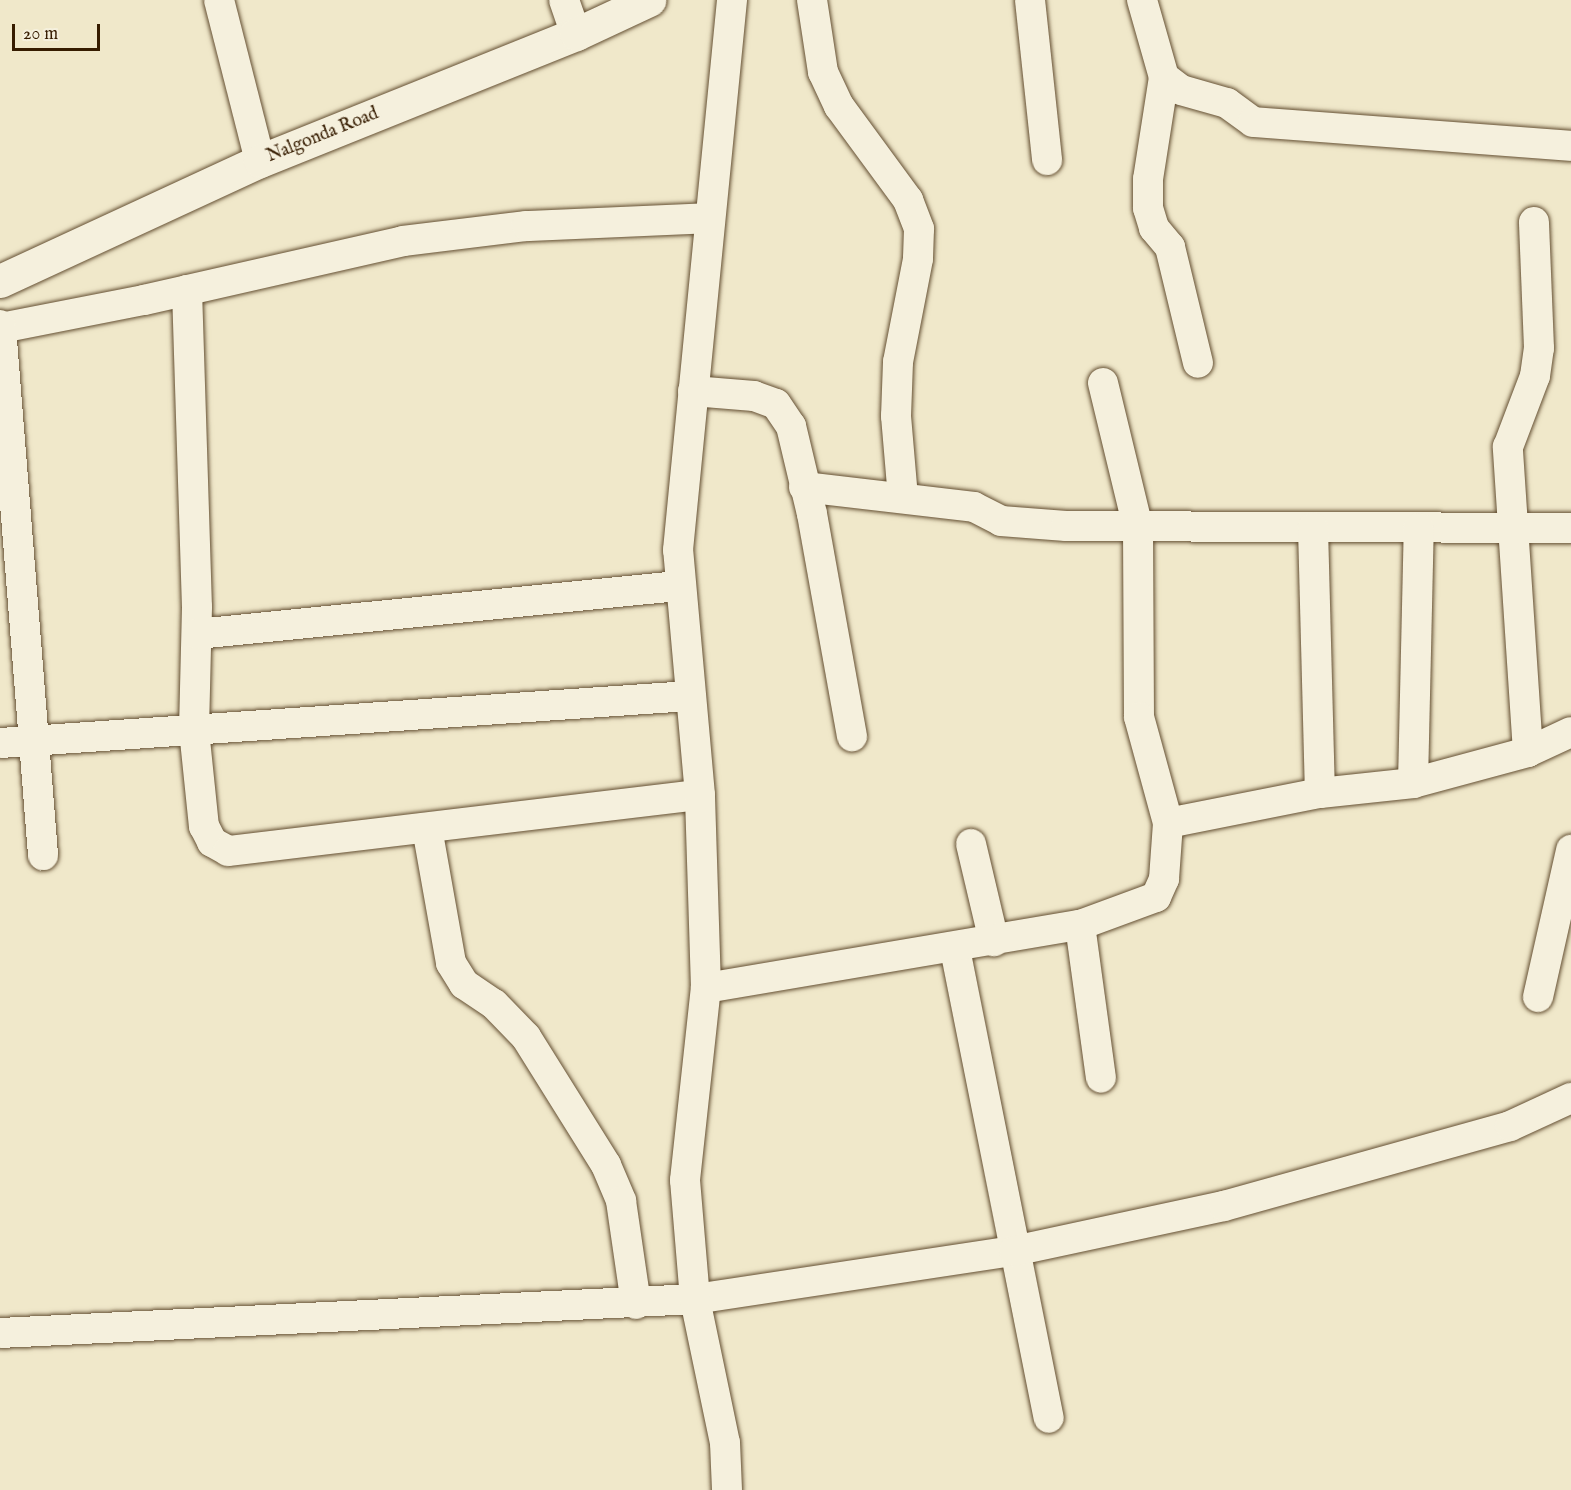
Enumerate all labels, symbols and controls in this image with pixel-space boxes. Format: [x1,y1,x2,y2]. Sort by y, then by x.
scale bar [15,12,104,50]
text: 20 m [23,23,58,46]
street label: Nalgonda Road [264,104,382,168]

